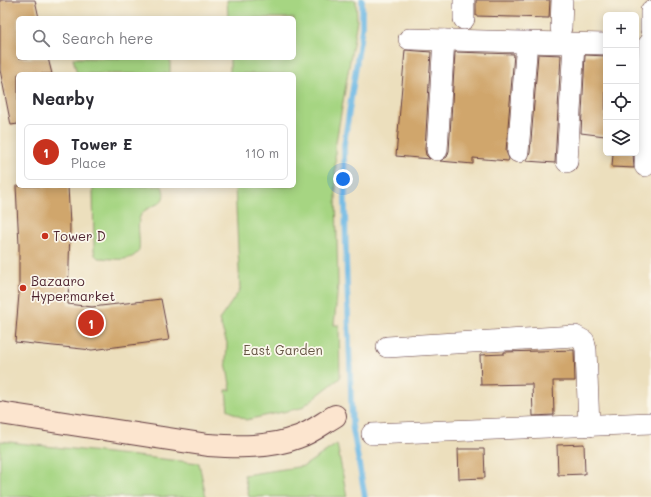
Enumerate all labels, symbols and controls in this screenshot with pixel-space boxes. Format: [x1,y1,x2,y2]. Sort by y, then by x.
map controls [603,12,639,156]
button: + [603,12,639,48]
search box [16,16,296,60]
icon: search [30,27,52,49]
text: Search here [62,28,153,48]
button: − [603,48,639,84]
button: locate [603,84,639,120]
text: Nearby [32,87,94,109]
button: layers [603,120,639,156]
text: Tower E [71,134,132,154]
text: 1 [43,144,49,161]
text: 110 m [245,144,279,161]
text: Place [71,154,106,171]
your location [333,169,353,189]
place label: Tower D [53,227,106,244]
marker: Tower D [40,231,50,241]
place label: Bazaaro Hypermarket [31,272,116,304]
marker: Bazaaro Hypermarket [18,283,28,293]
pin: 1 [78,308,104,338]
park label: East Garden [243,341,323,358]

